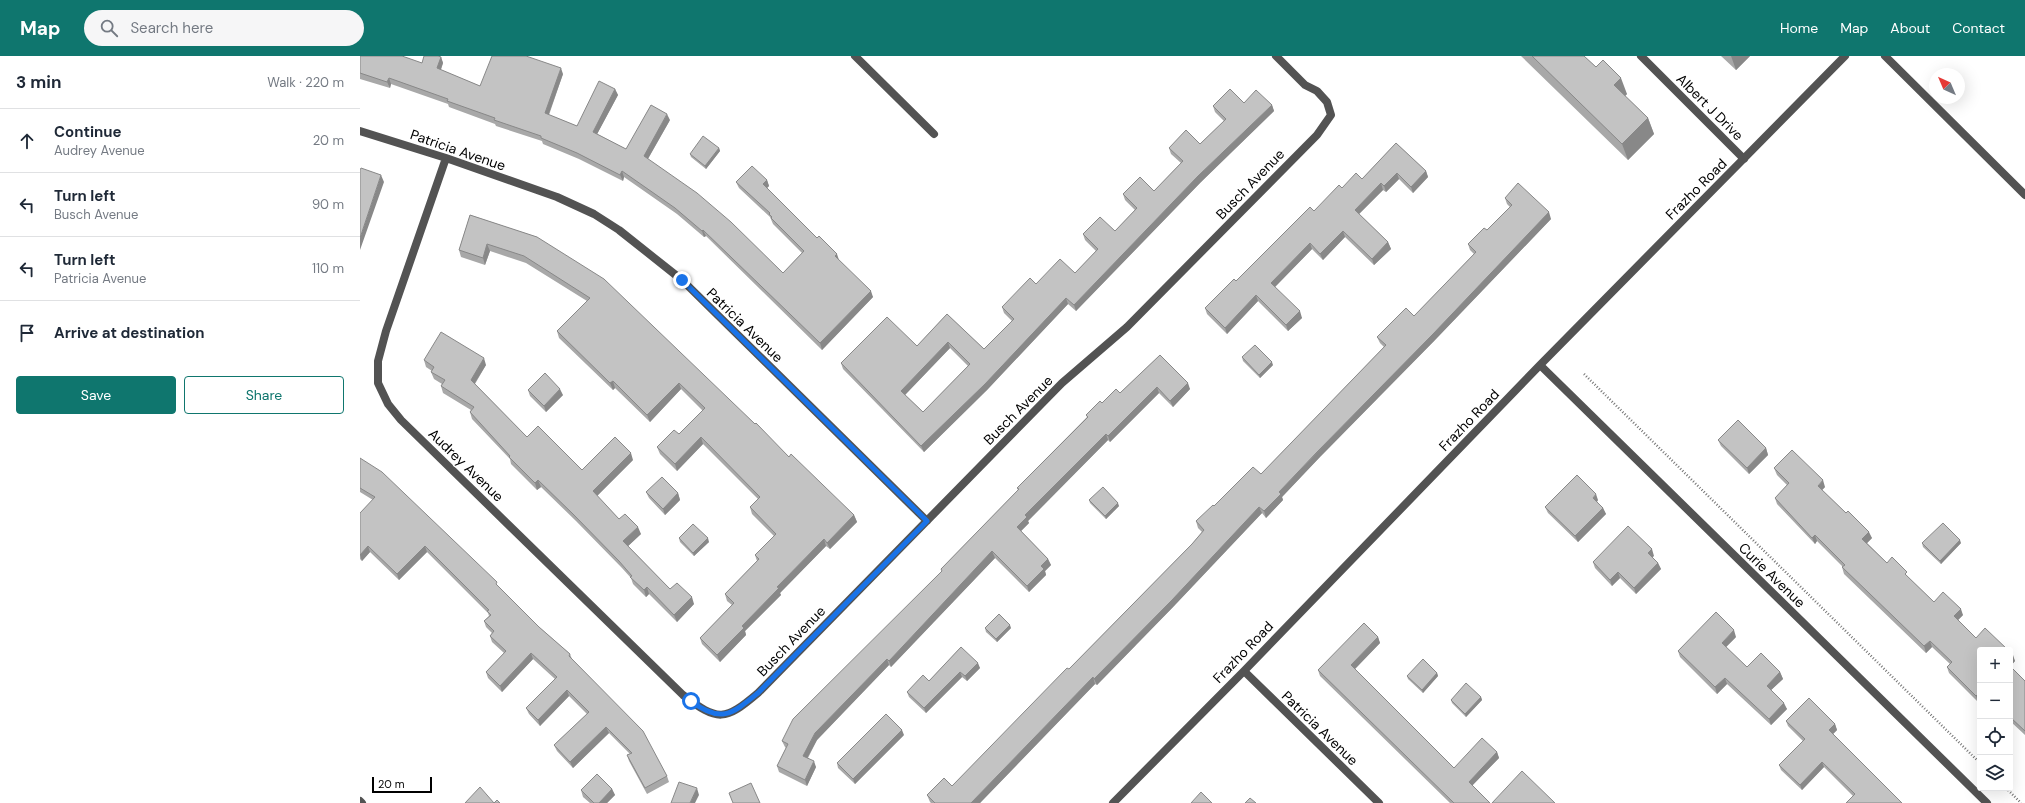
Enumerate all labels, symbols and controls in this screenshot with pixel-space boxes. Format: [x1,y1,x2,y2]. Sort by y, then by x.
search box [84,10,364,46]
text: Map [20,16,60,41]
icon: search [98,17,120,39]
text: Search here [130,18,213,38]
text: Home [1780,19,1818,37]
text: Map [1840,19,1868,37]
text: About [1890,19,1930,37]
text: Contact [1952,19,2005,37]
north arrow [1929,68,1965,104]
street label: Albert J Drive [1673,70,1747,144]
text: 3 min [16,71,61,93]
text: Walk · 220 m [267,74,344,91]
text: Continue [54,122,122,142]
street label: Patricia Avenue [408,125,508,175]
icon: ahead [16,130,38,152]
text: 20 m [313,132,344,149]
text: Audrey Avenue [54,142,145,159]
street label: Busch Avenue [1212,145,1288,223]
street label: Frazho Road [1662,155,1730,223]
text: Turn left [54,186,115,206]
icon: left [16,194,38,216]
text: 90 m [312,196,344,213]
text: Busch Avenue [54,206,138,223]
text: Turn left [54,250,115,270]
icon: left [16,258,38,280]
text: 110 m [312,260,344,277]
text: Patricia Avenue [54,270,146,287]
route end [673,271,691,289]
street label: Patricia Avenue [703,284,787,366]
icon: arrive [16,322,38,344]
text: Arrive at destination [54,323,205,343]
street label: Busch Avenue [980,371,1057,448]
button: Save [16,376,176,414]
button: Share [184,376,344,414]
street label: Frazho Road [1435,385,1503,455]
street label: Audrey Avenue [425,425,507,505]
street label: Curie Avenue [1735,539,1809,611]
street label: Busch Avenue [753,602,829,680]
street label: Frazho Road [1209,617,1277,687]
map controls [1977,647,2013,791]
button: + [1977,647,2013,683]
button: − [1977,683,2013,719]
street label: Patricia Avenue [1278,687,1362,769]
route start [682,692,700,710]
button: locate [1977,719,2013,755]
button: layers [1977,755,2013,791]
scale bar [372,775,432,794]
text: 20 m [378,777,404,791]

